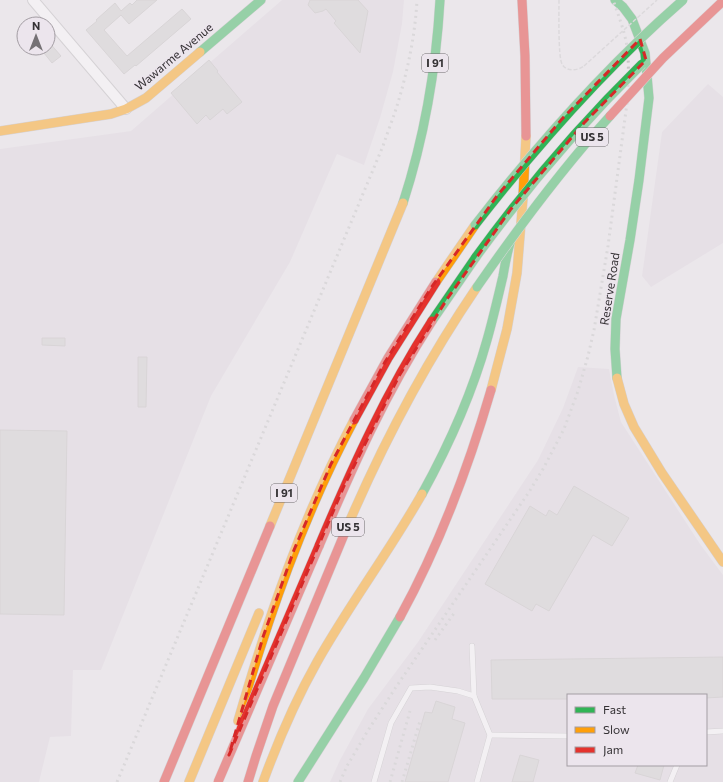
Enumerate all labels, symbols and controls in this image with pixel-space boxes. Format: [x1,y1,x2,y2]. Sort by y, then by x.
north arrow [16,16,56,56]
text: N [32,19,40,32]
street label: Wawarme Avenue [132,20,215,93]
road number: I 91 [422,54,448,72]
road number: US 5 [576,128,608,146]
street label: Reserve Road [596,252,622,326]
road number: I 91 [271,484,297,502]
road number: US 5 [332,518,364,536]
legend [567,694,707,766]
text: Fast [603,702,626,716]
text: Slow [603,722,630,736]
text: Jam [603,742,623,757]

